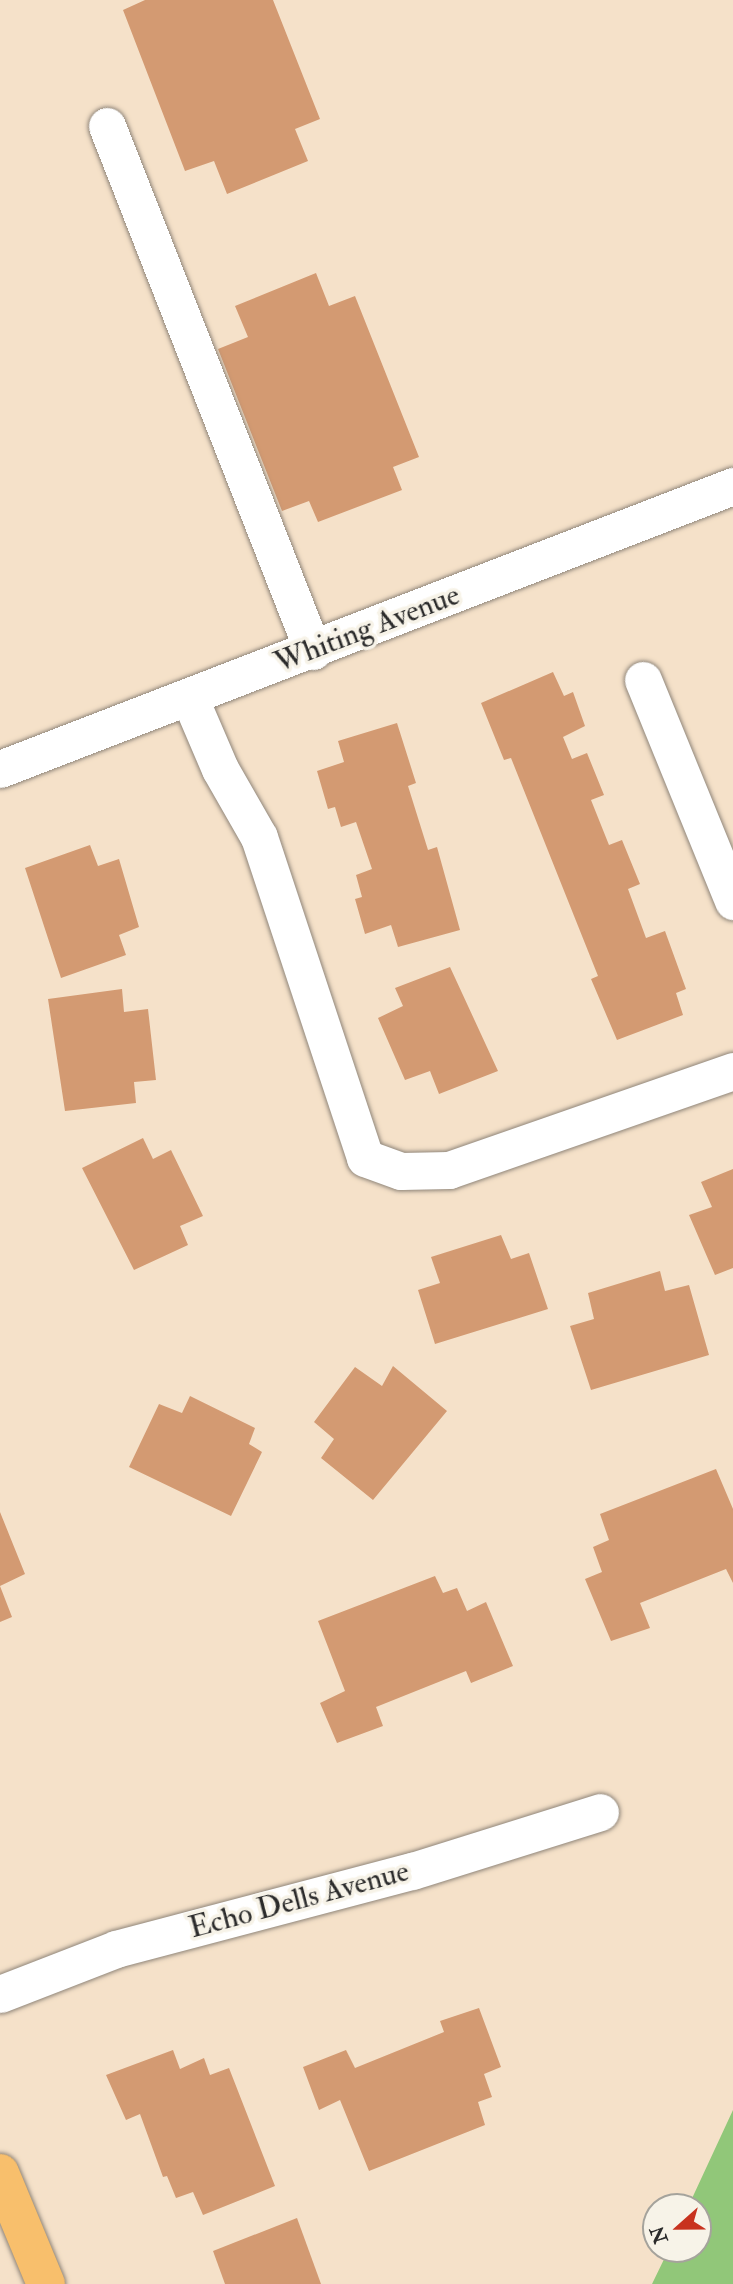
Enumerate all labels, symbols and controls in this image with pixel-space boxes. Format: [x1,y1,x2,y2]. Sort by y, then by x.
street label: Whiting Avenue [269,577,465,681]
street label: Echo Dells Avenue [185,1853,413,1947]
north arrow [642,2193,712,2263]
text: N [645,2223,674,2247]

